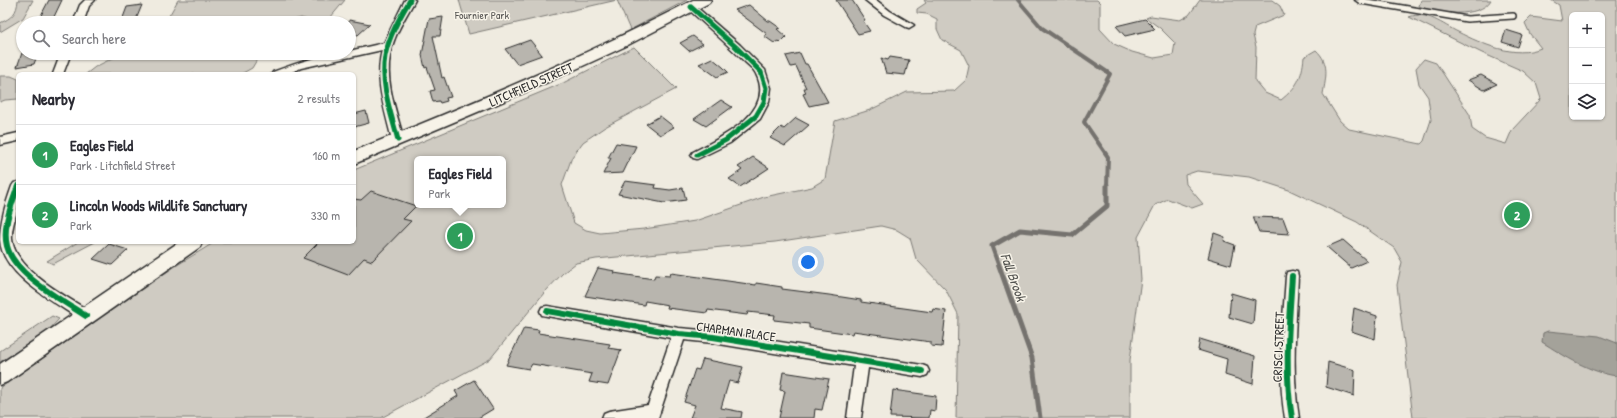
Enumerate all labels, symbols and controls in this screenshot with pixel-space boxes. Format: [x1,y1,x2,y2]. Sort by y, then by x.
park label: Fournier Park [454,8,510,22]
map controls [1569,12,1605,120]
button: + [1569,12,1605,48]
search box [16,16,356,60]
icon: search [30,27,52,49]
text: Search here [62,28,126,49]
button: − [1569,48,1605,84]
street label: LITCHFIELD STREET [486,57,577,111]
button: layers [1569,84,1605,120]
text: Nearby [32,87,75,110]
text: 2 results [298,89,340,107]
text: Eagles Field [70,135,133,156]
text: 1 [43,146,47,164]
text: 160 m [312,146,340,164]
text: Park · Litchfield Street [70,156,175,174]
popup [414,156,506,208]
text: Eagles Field [428,163,492,184]
text: Park [428,184,450,202]
text: Lincoln Woods Wildlife Sanctuary [70,195,247,216]
pin: 2 [1504,200,1530,230]
text: 2 [42,206,48,224]
text: 330 m [311,206,340,224]
text: Park [70,216,92,234]
pin: 1 [447,221,473,251]
water label: Fall Brook [997,250,1032,305]
your location [798,252,818,272]
street label: CRISCI STREET [1268,310,1288,383]
street label: CHAPMAN PLACE [695,317,777,346]

